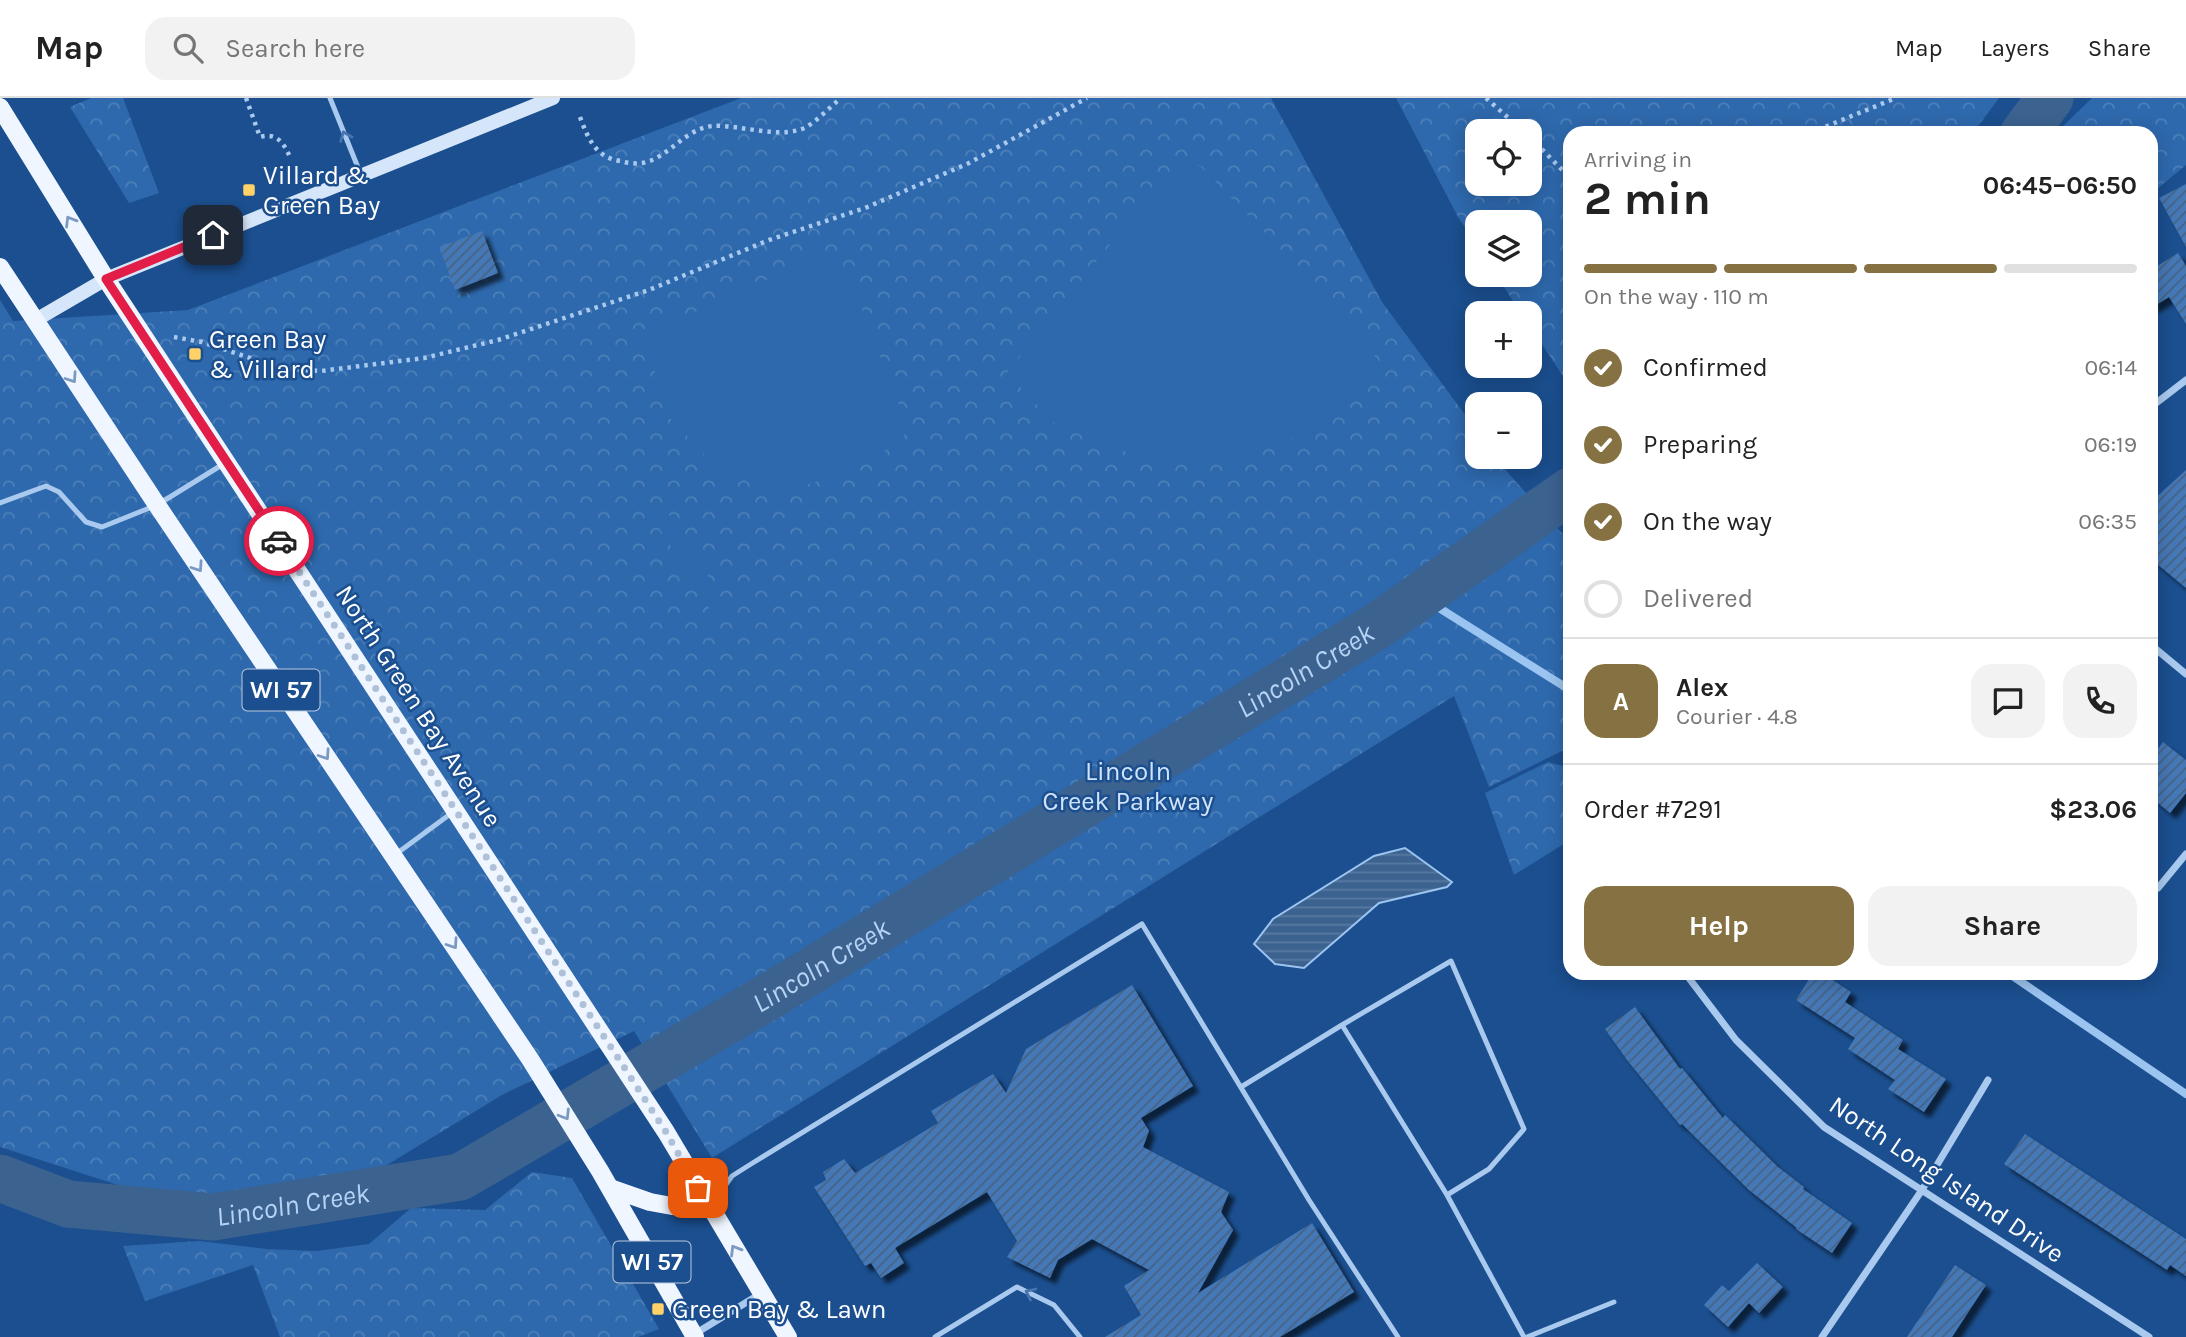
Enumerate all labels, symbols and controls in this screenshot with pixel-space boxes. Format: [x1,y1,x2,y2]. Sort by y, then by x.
search box [145,17,635,80]
text: Map [35,29,103,67]
icon: search [169,29,207,67]
text: Search here [225,33,365,64]
text: Map [1895,34,1943,62]
text: Layers [1981,34,2050,62]
text: Share [2088,34,2151,62]
map controls [1465,119,1542,469]
button: locate [1465,119,1542,196]
one-way arrow [340,131,354,143]
text: Arriving in [1584,146,1692,173]
place label: Villard & Green Bay [263,160,380,221]
text: 06:45–06:50 [1983,170,2137,201]
text: 2 min [1584,172,1711,226]
marker: Villard & Green Bay [241,182,257,198]
pin [183,205,243,265]
button: layers [1465,210,1542,287]
one-way arrow [65,216,78,229]
icon: home [194,216,232,254]
text: On the way · 110 m [1584,283,1769,310]
button: + [1465,301,1542,378]
place label: Green Bay & Villard [209,324,326,385]
marker: Green Bay & Villard [187,346,203,362]
icon: check [1584,349,1622,387]
text: Confirmed [1643,352,1768,383]
text: 06:14 [2084,354,2137,381]
one-way arrow [64,370,77,383]
button: − [1465,392,1542,469]
icon: check [1584,426,1622,464]
text: Preparing [1643,429,1757,460]
text: 06:19 [2084,431,2137,458]
icon: check [1584,503,1622,541]
courier [244,506,314,576]
text: On the way [1643,506,1772,537]
text: 06:35 [2078,508,2137,535]
icon: car [260,522,298,560]
one-way arrow [190,559,202,572]
street label: North Green Bay Avenue [329,580,508,833]
text: Delivered [1643,583,1753,614]
water label: Lincoln Creek [1230,616,1380,725]
button: chat [1971,664,2045,738]
button: phone [2063,664,2137,738]
road number: WI 57 [243,670,320,710]
text: Alex [1676,672,1728,703]
text: A [1613,686,1629,717]
text: Courier · 4.8 [1676,703,1798,730]
one-way arrow [317,747,330,760]
park label: Lincoln Creek Parkway [1043,756,1213,817]
text: Order #7291 [1584,794,1722,825]
text: $23.06 [2049,794,2137,825]
button: Help [1584,886,1854,966]
button: Share [1868,886,2137,966]
water label: Lincoln Creek [746,911,896,1020]
one-way arrow [445,936,457,949]
street label: North Long Island Drive [1823,1089,2070,1270]
one-way arrow [556,1107,569,1120]
pin [668,1158,728,1218]
icon: bag [679,1169,717,1207]
water label: Lincoln Creek [214,1176,372,1233]
road number: WI 57 [614,1242,690,1282]
one-way arrow [730,1245,743,1258]
one-way arrow [1025,1287,1037,1301]
place label: Green Bay & Lawn [672,1294,886,1325]
marker: Green Bay & Lawn [650,1301,666,1317]

